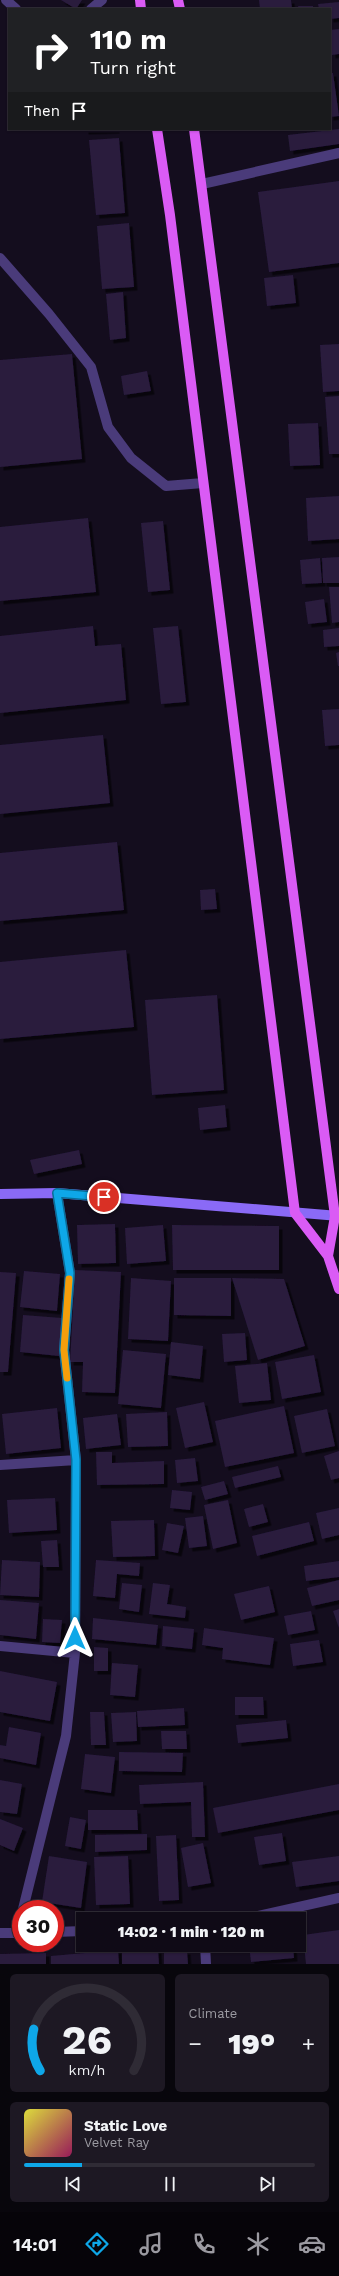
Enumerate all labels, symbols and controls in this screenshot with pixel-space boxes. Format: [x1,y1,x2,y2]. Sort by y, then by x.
text: 110 m [90,23,167,56]
icon: right [24,24,76,76]
text: Turn right [90,57,176,78]
icon: arrive [68,100,90,122]
text: Then [24,102,60,120]
pin [87,1180,121,1214]
icon: arrive [93,1186,115,1208]
position arrow [54,1617,96,1659]
speed limit sign: 30 [12,1900,64,1952]
text: 14:02 · 1 min · 120 m [118,1923,264,1941]
text: Climate [189,2006,237,2021]
text: 26 [62,2015,112,2064]
text: 19° [228,2026,275,2061]
text: − [189,2031,202,2056]
text: + [302,2031,315,2056]
text: km/h [69,2062,106,2078]
text: Static Love [84,2117,167,2135]
text: Velvet Ray [84,2135,149,2150]
icon: previous [62,2173,84,2195]
icon: pause [159,2173,181,2195]
icon: next [256,2173,278,2195]
icon: directions [83,2230,111,2258]
icon: music [137,2230,165,2258]
icon: phone [190,2230,218,2258]
icon: climate [244,2230,272,2258]
icon: car [298,2230,326,2258]
text: 14:01 [13,2234,57,2255]

